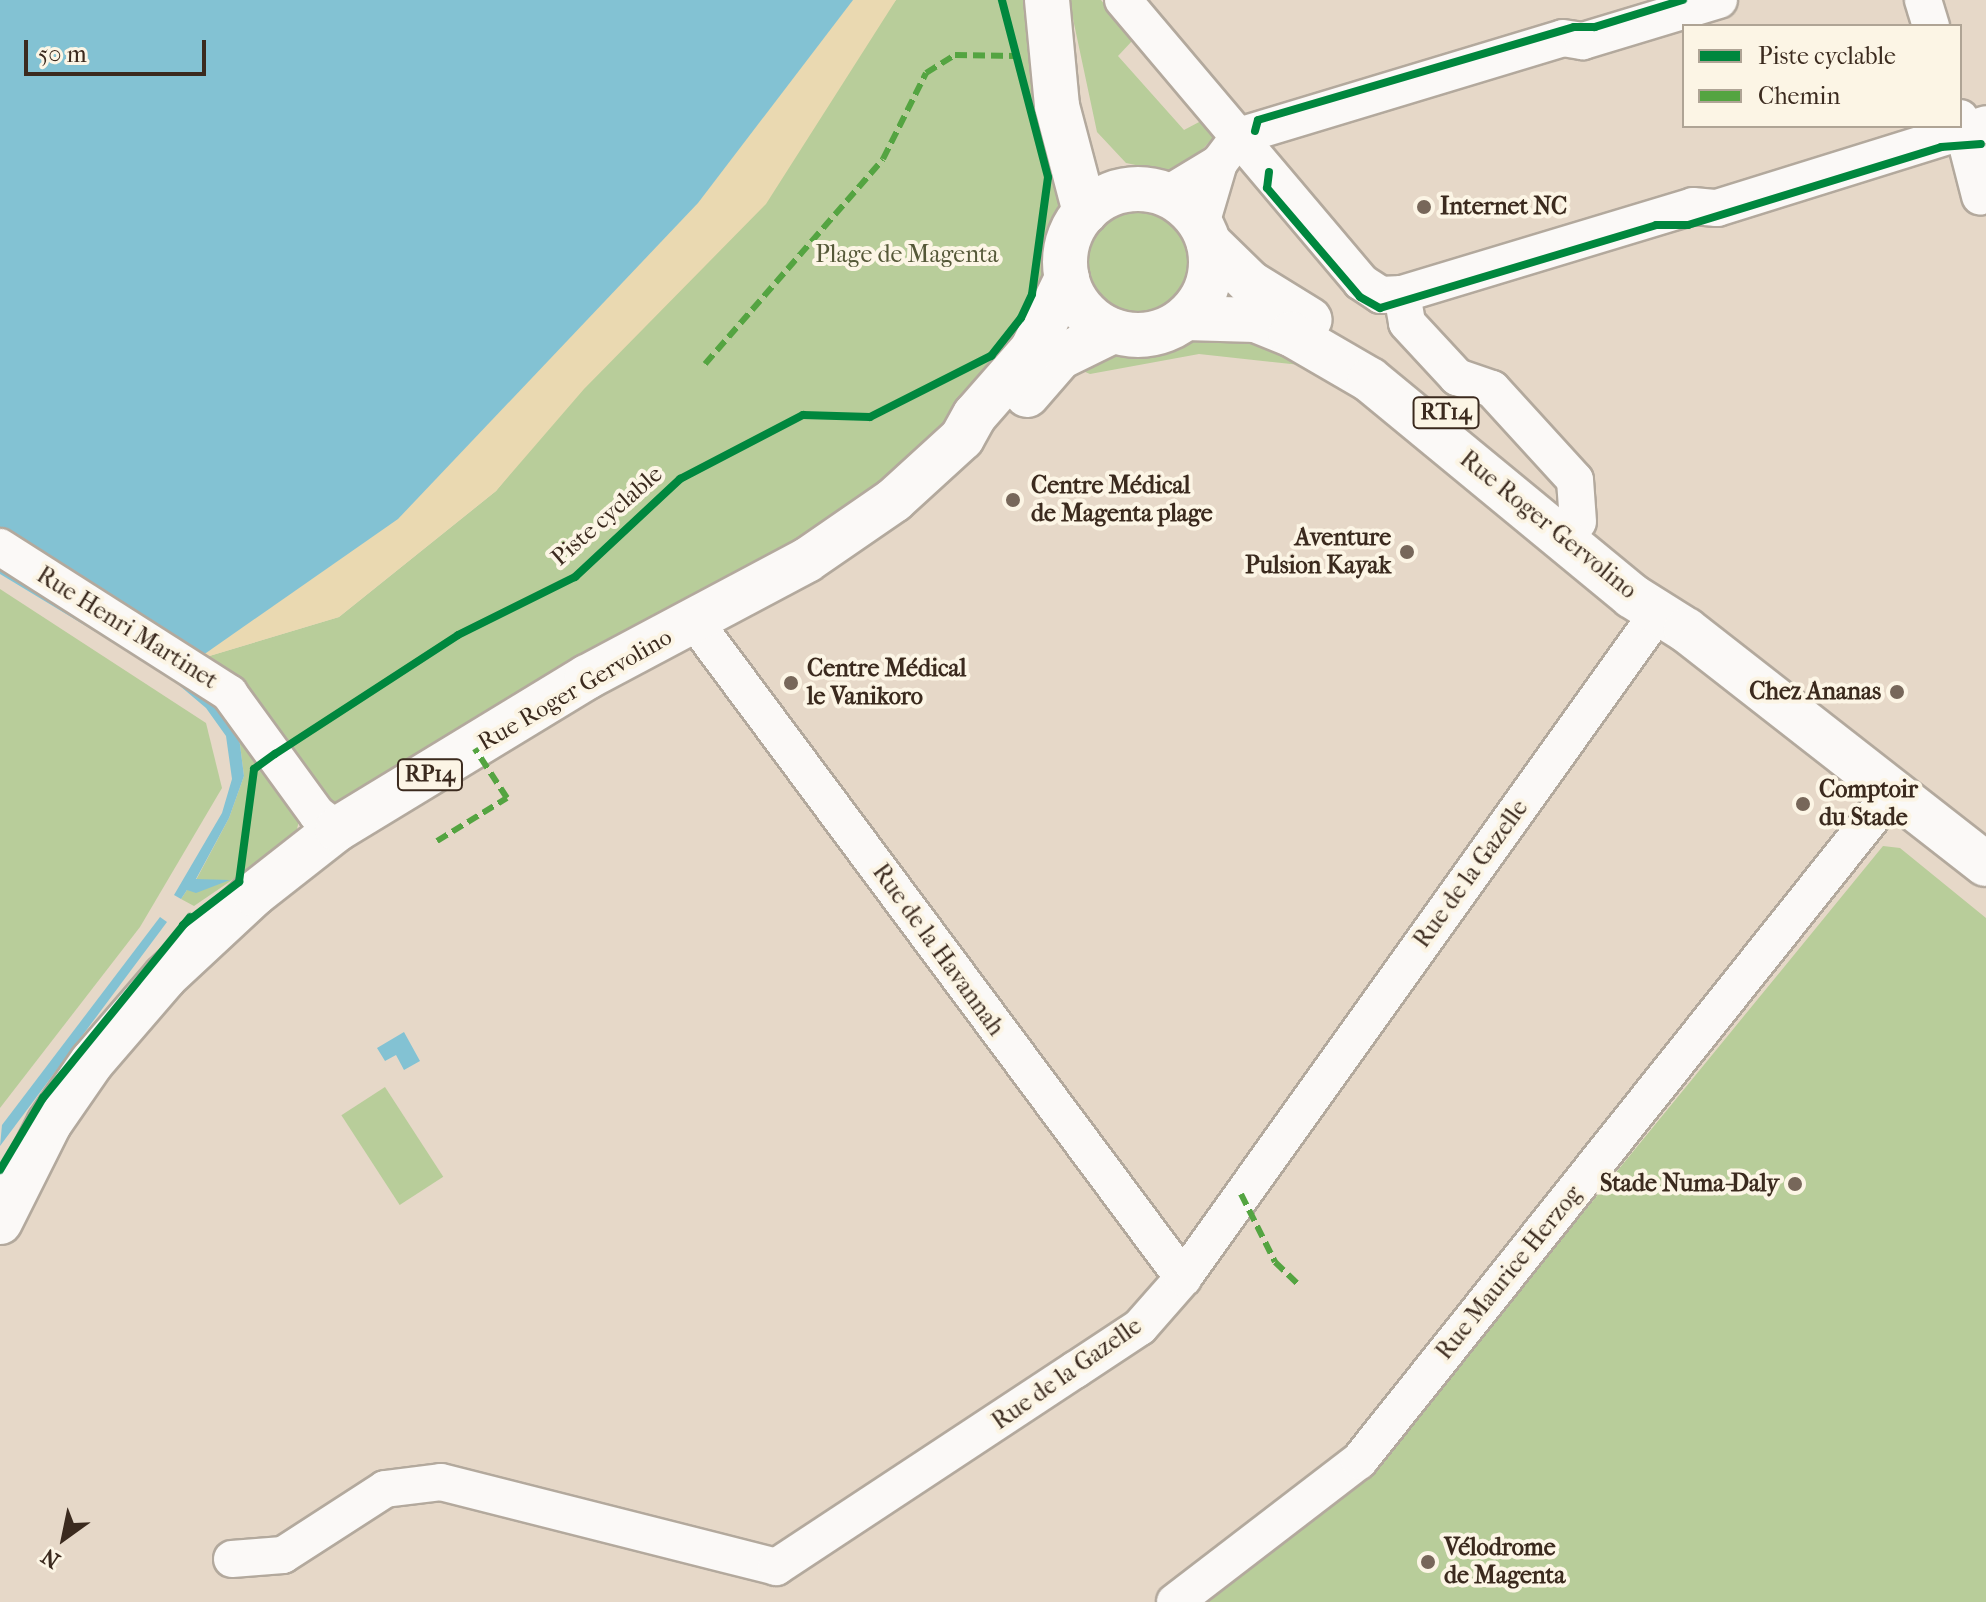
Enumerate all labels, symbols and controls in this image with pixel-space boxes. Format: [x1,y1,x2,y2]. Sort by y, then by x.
scale bar [28,24,210,74]
legend [1682,24,1962,128]
text: 50 m [38,40,87,68]
text: Piste cyclable [1758,42,1896,70]
text: Chemin [1758,82,1840,110]
place label: Internet NC [1440,193,1567,221]
marker: Internet NC [1415,198,1433,216]
park label: Plage de Magenta [815,241,999,269]
road number: RT14 [1412,395,1480,431]
street label: Rue Roger Gervolino [1454,445,1642,605]
street label: Piste cyclable [546,460,668,572]
place label: Centre Médical de Magenta plage [1031,472,1213,528]
marker: Centre Médical de Magenta plage [1002,489,1024,511]
place label: Aventure Pulsion Kayak [1245,524,1391,580]
marker: Aventure Pulsion Kayak [1398,543,1416,561]
street label: Rue Henri Martinet [31,561,223,695]
street label: Rue Roger Gervolino [473,623,677,757]
place label: Centre Médical le Vanikoro [807,655,966,711]
marker: Centre Médical le Vanikoro [782,674,800,692]
place label: Chez Ananas [1749,678,1881,706]
marker: Chez Ananas [1888,683,1906,701]
road number: RP14 [396,757,464,793]
place label: Comptoir du Stade [1819,776,1918,832]
street label: Rue de la Gazelle [1408,794,1534,954]
marker: Comptoir du Stade [1794,795,1812,813]
street label: Rue de la Havannah [866,858,1010,1042]
place label: Stade Numa-Daly [1600,1170,1779,1198]
marker: Stade Numa-Daly [1786,1175,1804,1193]
street label: Rue Maurice Herzog [1430,1180,1588,1366]
street label: Rue de la Gazelle [987,1312,1147,1436]
north arrow [24,1498,104,1578]
place label: Vélodrome de Magenta [1444,1534,1565,1590]
text: N [37,1543,65,1574]
marker: Vélodrome de Magenta [1419,1553,1437,1571]

